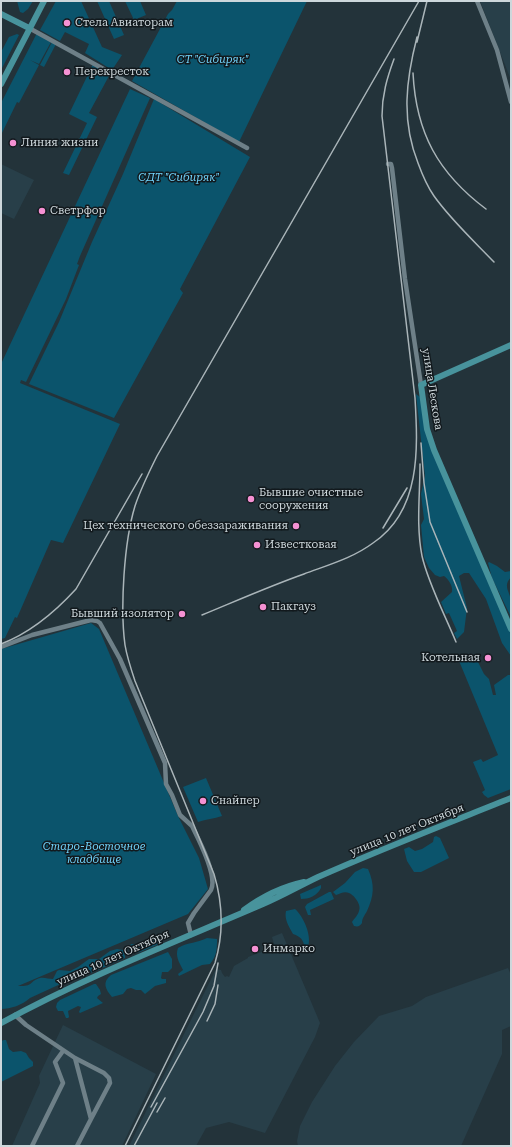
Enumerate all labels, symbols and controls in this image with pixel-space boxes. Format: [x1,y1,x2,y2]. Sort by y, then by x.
place label: Стела Авиаторам [75,16,173,30]
marker: Стела Авиаторам [62,18,72,28]
park label: СТ "Сибиряк" [177,53,249,67]
place label: Перекресток [75,65,149,79]
marker: Перекресток [62,67,72,77]
place label: Линия жизни [21,136,98,150]
marker: Линия жизни [8,138,18,148]
park label: СДТ "Сибиряк" [138,171,220,185]
place label: Светрфор [50,204,106,218]
marker: Светрфор [37,206,47,216]
street label: улица Лескова [419,347,445,431]
place label: Бывшие очистные сооружения [259,486,363,512]
marker: Бывшие очистные сооружения [246,494,256,504]
place label: Цех технического обеззараживания [83,519,288,533]
marker: Цех технического обеззараживания [291,521,301,531]
place label: Известковая [265,538,337,552]
marker: Известковая [252,540,262,550]
place label: Пакгауз [271,600,316,614]
marker: Пакгауз [258,602,268,612]
place label: Бывший изолятор [71,607,174,621]
marker: Бывший изолятор [177,609,187,619]
place label: Котельная [421,651,480,665]
marker: Котельная [483,653,493,663]
place label: Снайпер [211,794,260,808]
marker: Снайпер [198,796,208,806]
street label: улица 10 лет Октября [348,801,466,859]
park label: Старо-Восточное кладбище [43,840,145,866]
street label: улица 10 лет Октября [55,927,171,989]
place label: Инмарко [263,942,315,956]
marker: Инмарко [250,944,260,954]

